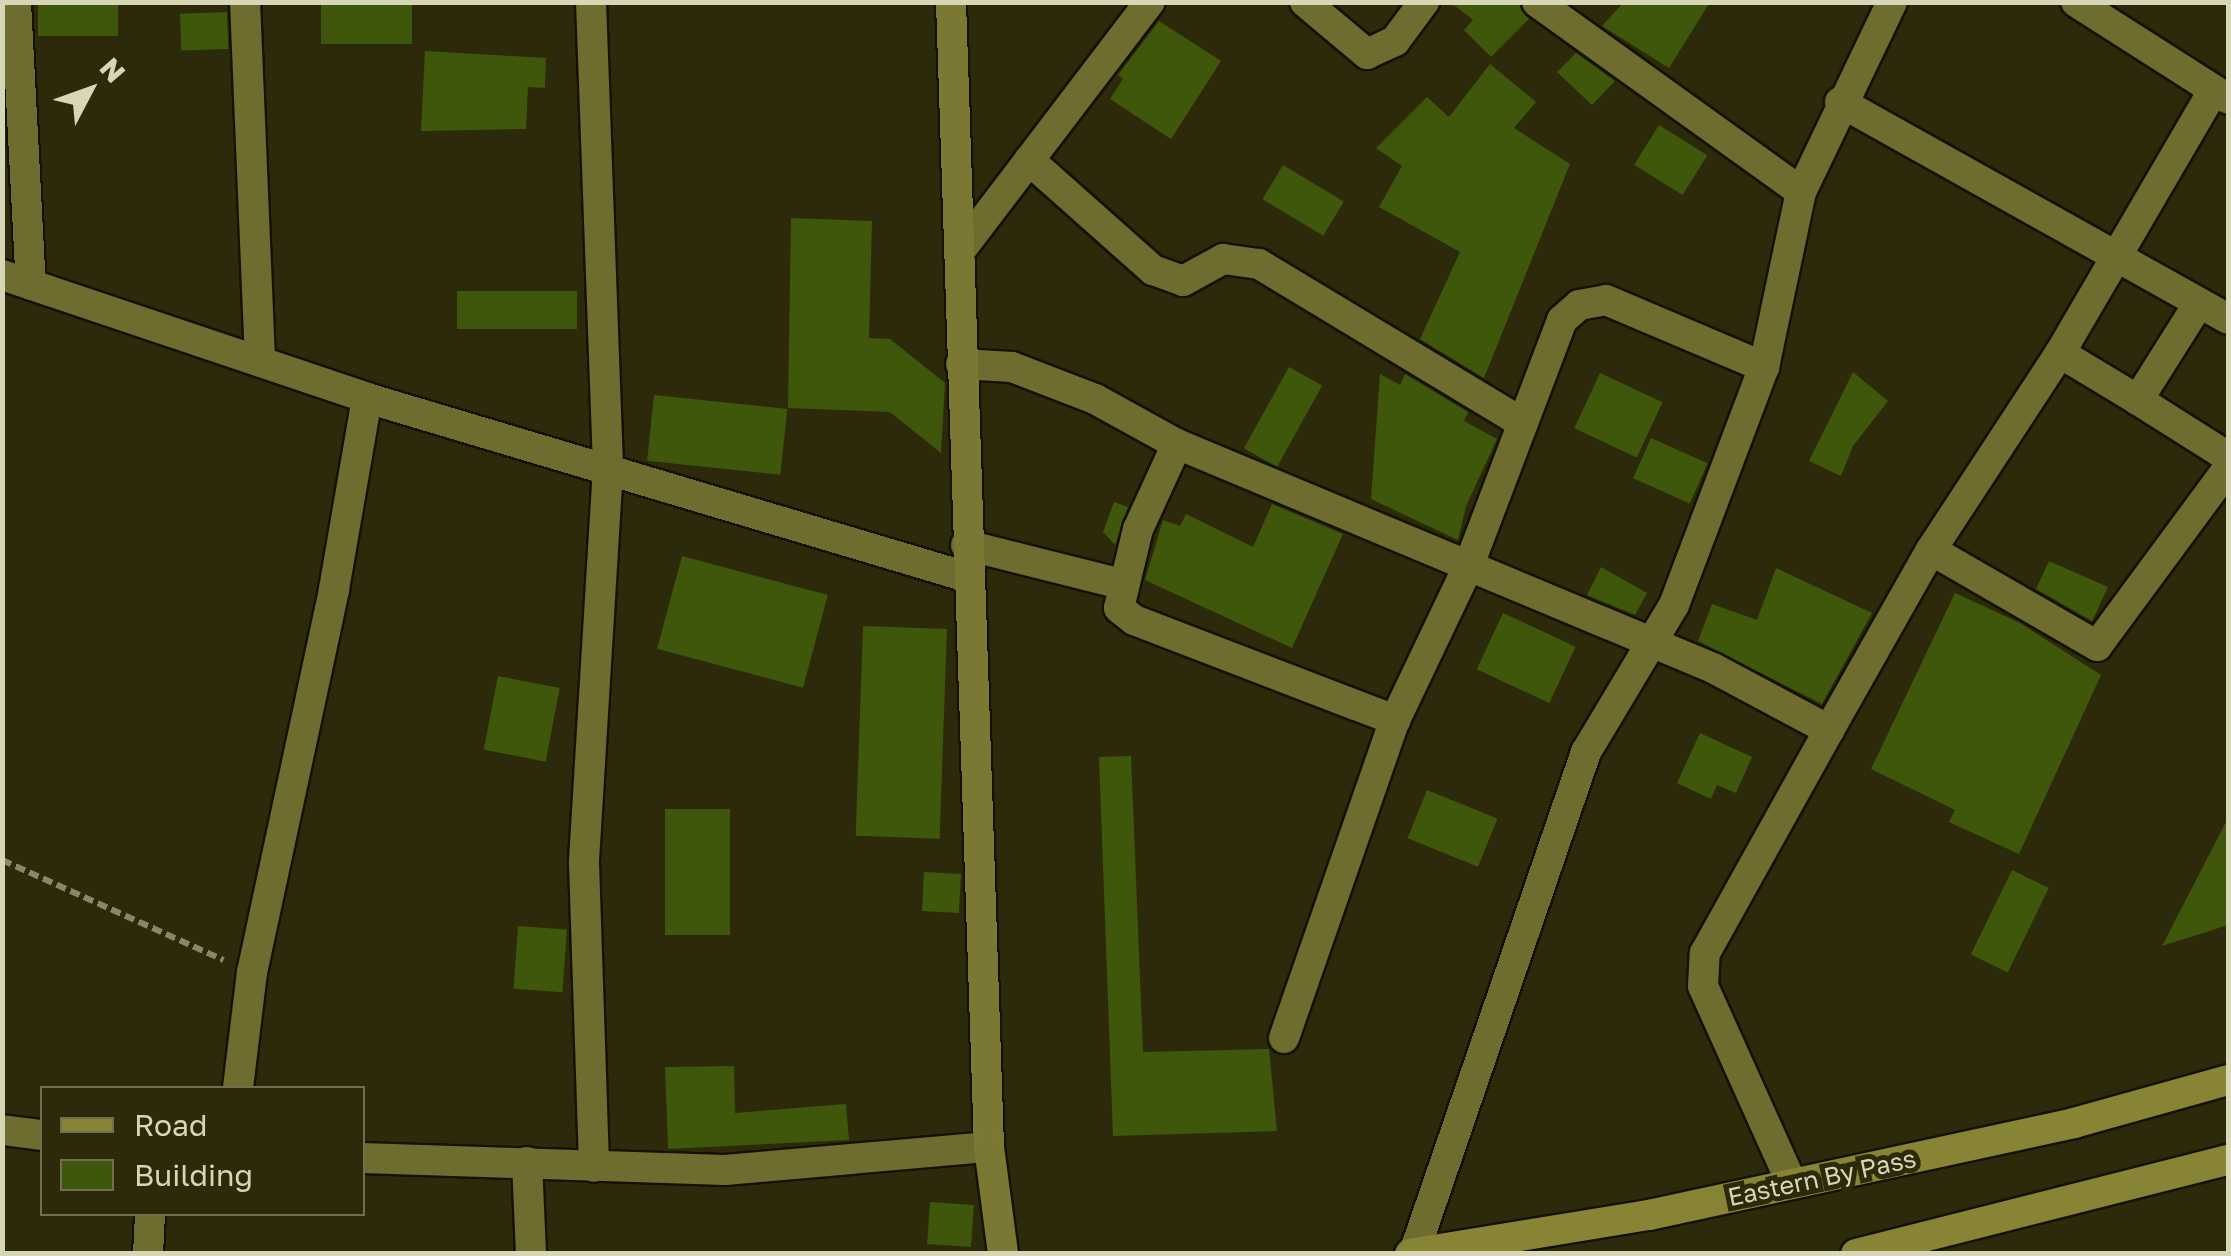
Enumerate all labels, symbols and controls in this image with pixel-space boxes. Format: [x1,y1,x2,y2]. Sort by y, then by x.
north arrow [40,40,140,140]
text: N [94,51,132,89]
legend [40,1086,365,1216]
text: Road [134,1107,208,1143]
street label: Eastern By Pass [1725,1143,1919,1213]
text: Building [134,1157,253,1193]

